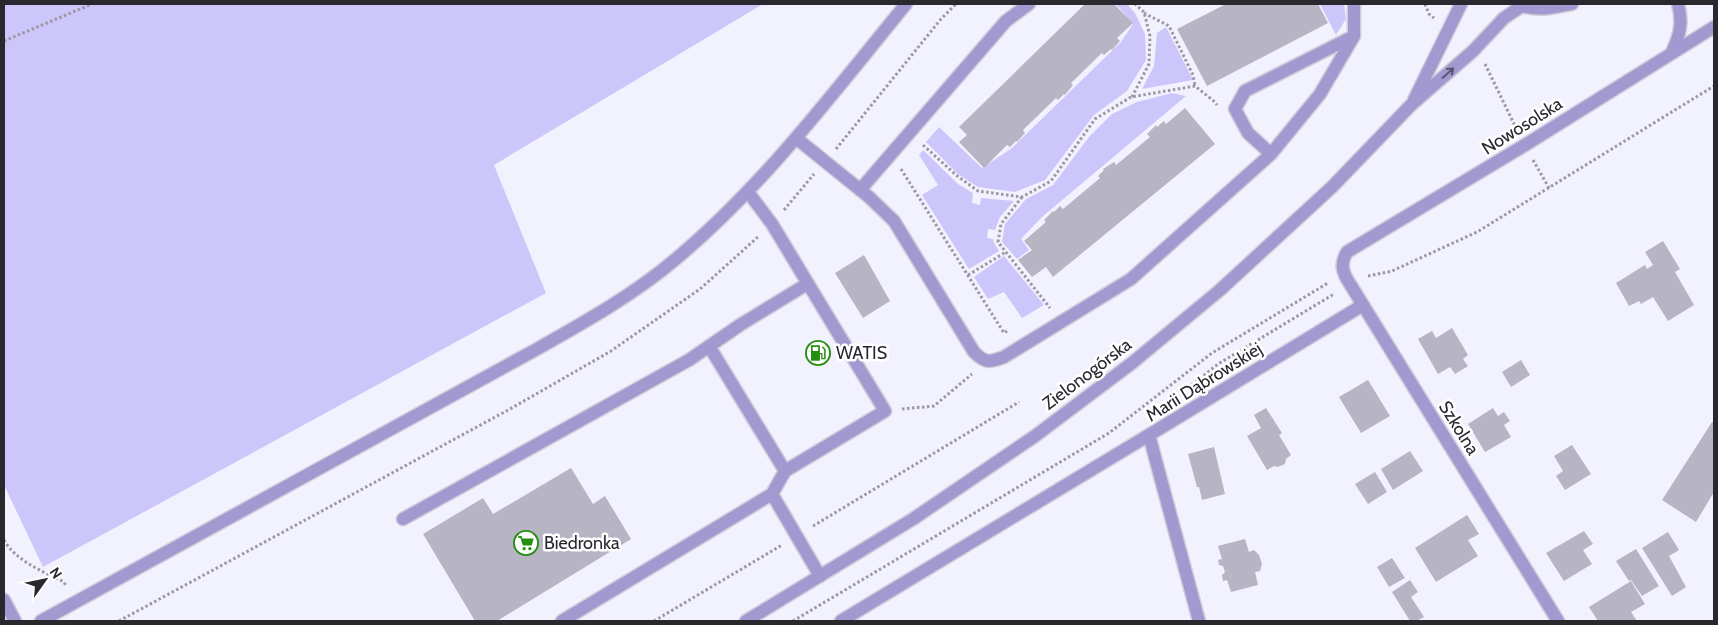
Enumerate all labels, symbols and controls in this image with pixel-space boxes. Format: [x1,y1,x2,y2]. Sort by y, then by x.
one-way arrow [1442,67,1455,79]
street label: Nowosolska [1478,92,1567,159]
street label: Zielonogórska [1038,333,1136,415]
street label: Marii Dąbrowskiej [1142,337,1266,427]
fuel station icon: WATIS [805,340,831,366]
place label: WATIS [836,342,887,364]
street label: Szkolna [1434,397,1484,459]
supermarket icon: Biedronka [513,530,539,556]
place label: Biedronka [544,532,620,554]
north arrow [20,555,70,605]
text: N [46,564,66,582]

